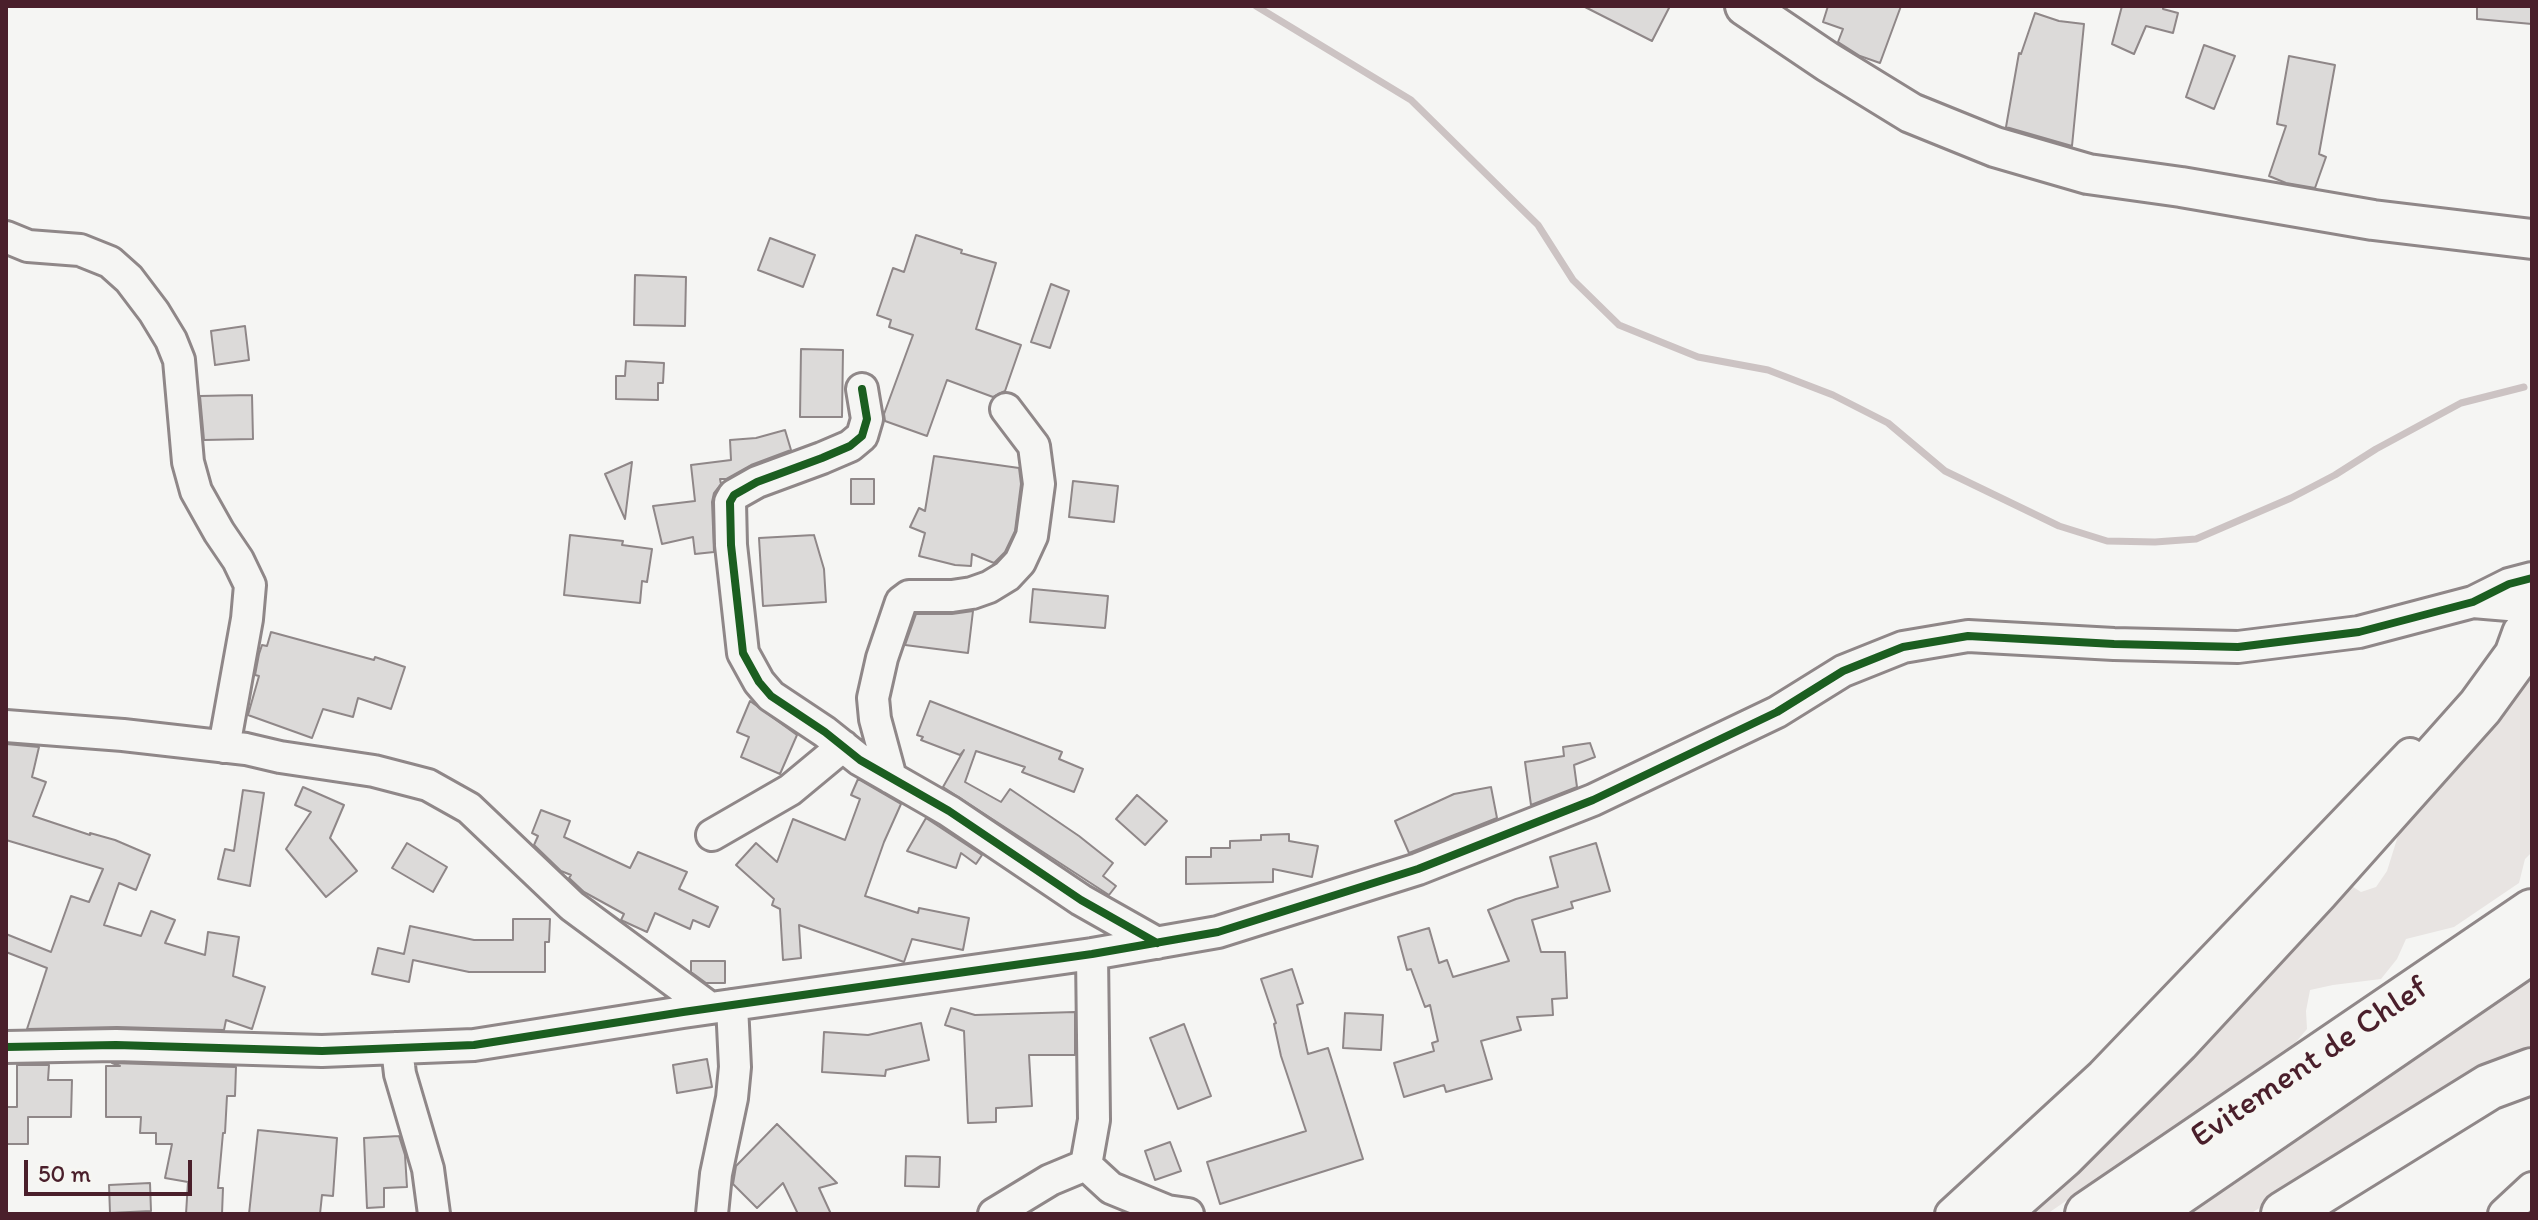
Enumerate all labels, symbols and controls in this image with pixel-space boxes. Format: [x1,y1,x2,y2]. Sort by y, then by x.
street label: Evitement de Chlef [2184,968,2436,1158]
scale bar [28,1144,196,1194]
text: 50 m [38,1159,91,1188]

